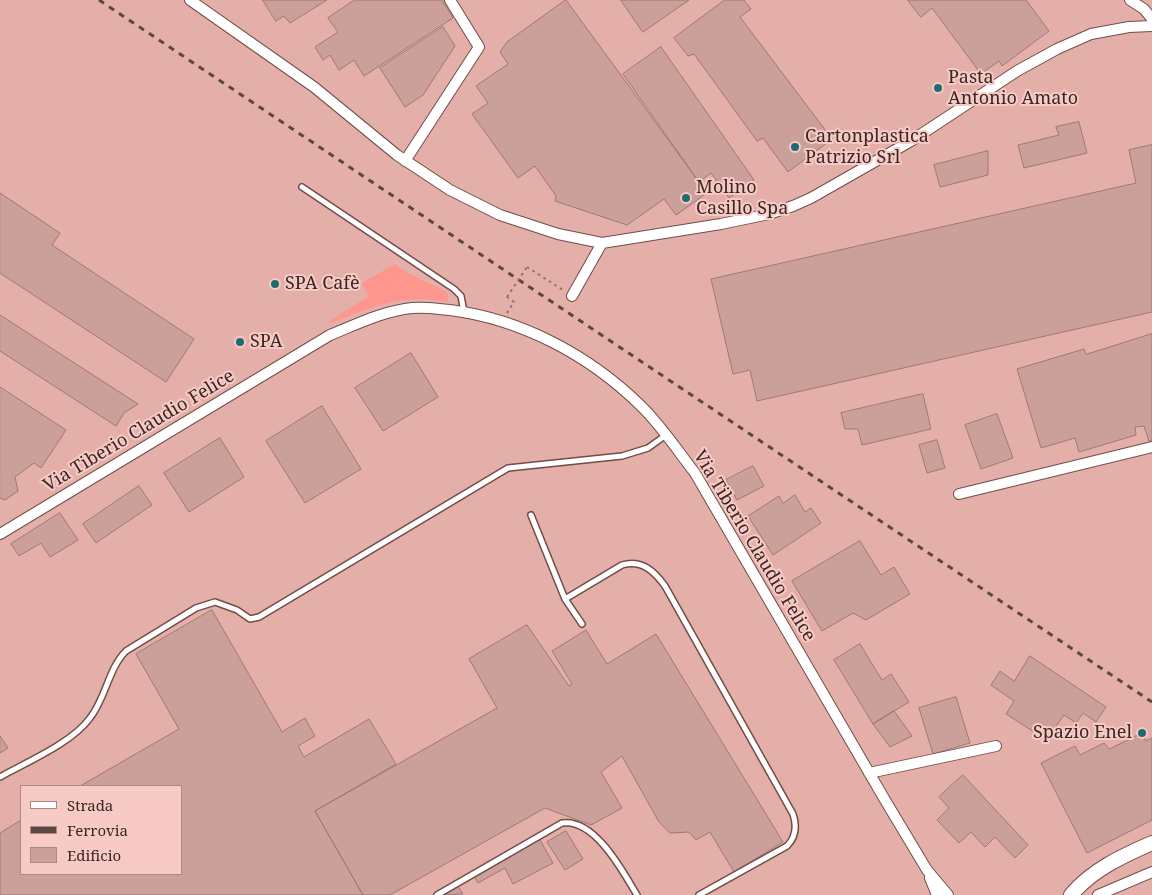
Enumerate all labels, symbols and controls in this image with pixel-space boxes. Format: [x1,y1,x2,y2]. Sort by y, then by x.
place label: Pasta Antonio Amato [948,67,1078,110]
marker: Pasta Antonio Amato [932,82,944,94]
place label: Cartonplastica Patrizio Srl [805,126,929,168]
marker: Cartonplastica Patrizio Srl [789,141,801,153]
place label: Molino Casillo Spa [696,177,788,220]
marker: Molino Casillo Spa [680,192,692,204]
place label: SPA Cafè [285,273,360,295]
marker: SPA Cafè [269,278,281,290]
place label: SPA [250,331,282,353]
marker: SPA [234,336,246,348]
street label: Via Tiberio Claudio Felice [40,365,238,497]
street label: Via Tiberio Claudio Felice [688,447,820,645]
place label: Spazio Enel [1033,722,1132,744]
marker: Spazio Enel [1136,727,1148,739]
legend [20,785,182,875]
text: Strada [67,795,113,815]
text: Ferrovia [67,820,128,840]
text: Edificio [67,845,121,865]

